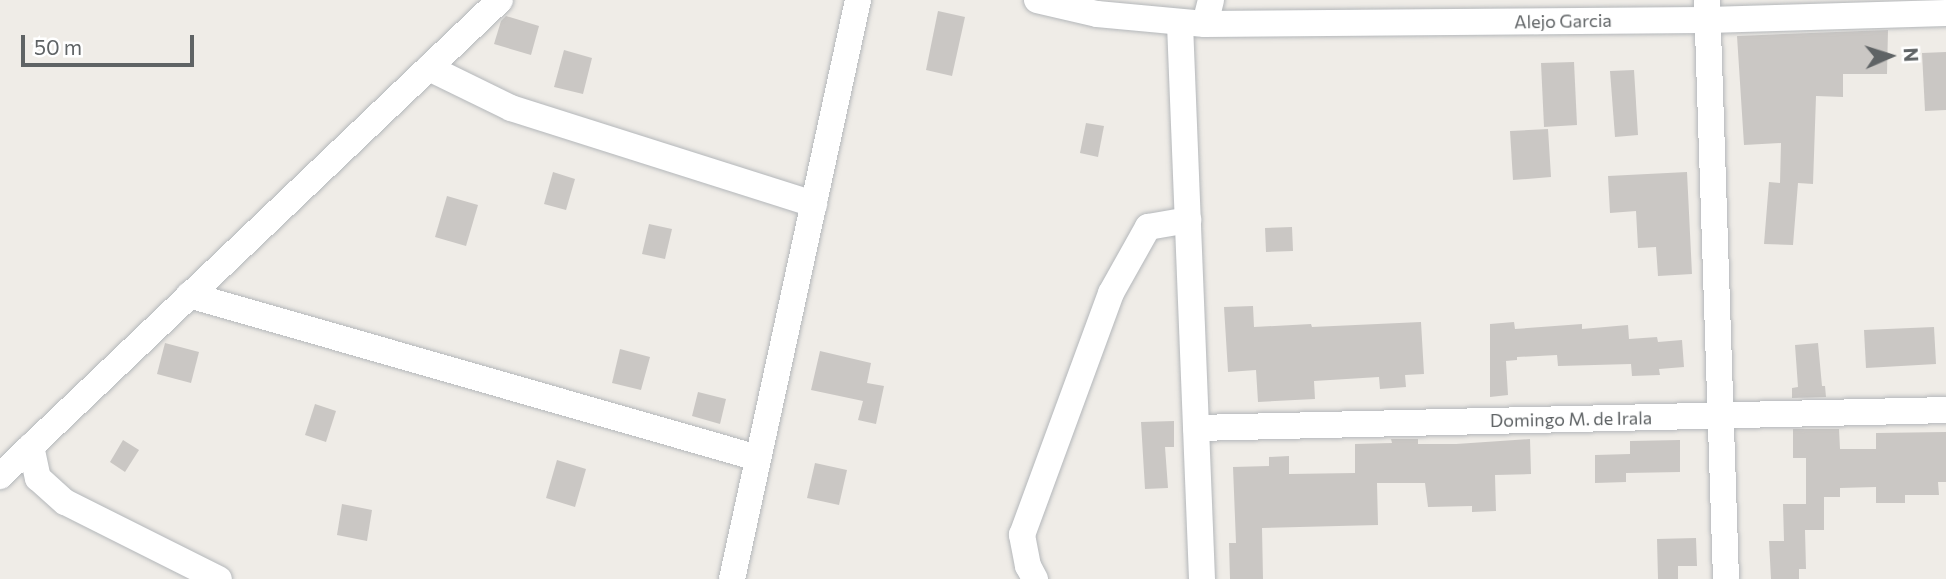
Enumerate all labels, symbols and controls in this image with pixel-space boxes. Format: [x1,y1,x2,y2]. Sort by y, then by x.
street label: Alejo Garcia [1514,9,1612,33]
scale bar [24,21,198,65]
north arrow [1855,21,1925,91]
text: 50 m [34,34,82,59]
text: N [1900,47,1923,63]
street label: Domingo M. de Irala [1490,407,1652,431]

